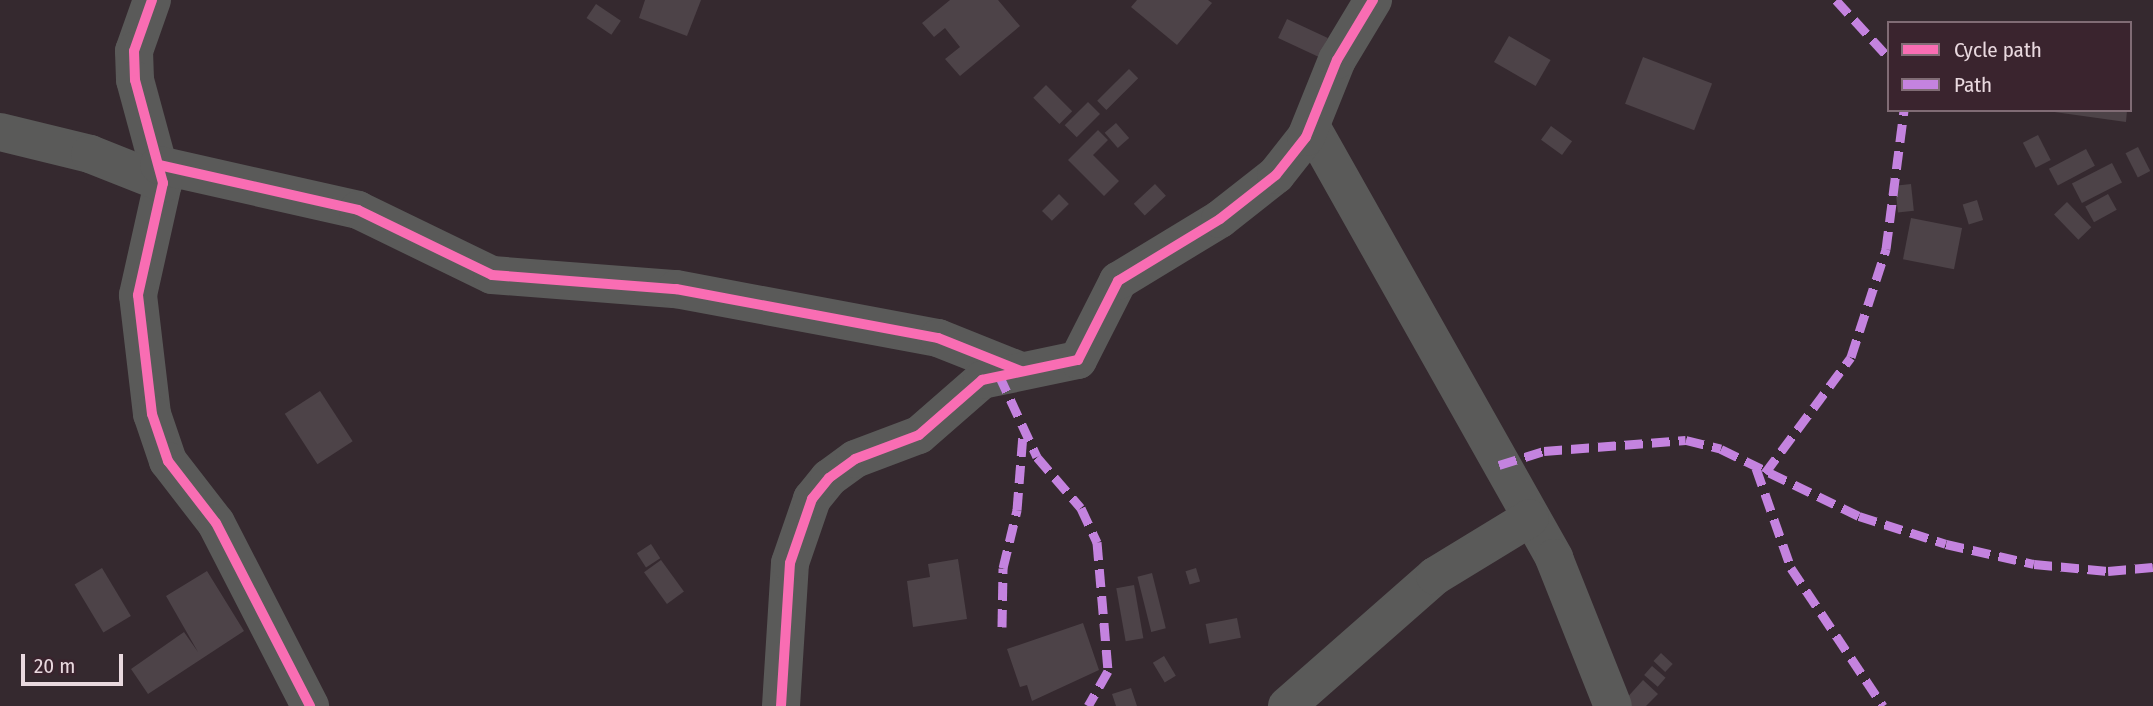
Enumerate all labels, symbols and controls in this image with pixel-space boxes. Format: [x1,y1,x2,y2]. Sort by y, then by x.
legend [1887,21,2132,112]
text: Cycle path [1954,37,2042,63]
text: Path [1954,72,1992,98]
scale bar [24,640,126,684]
text: 20 m [34,653,75,679]

